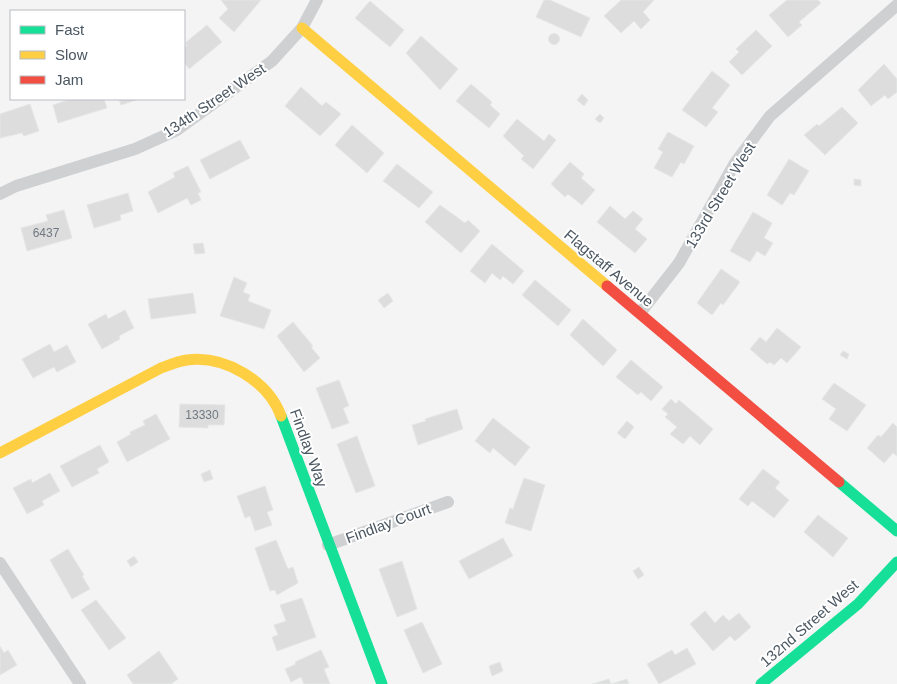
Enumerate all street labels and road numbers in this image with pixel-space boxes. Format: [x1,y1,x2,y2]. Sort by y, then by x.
street label: 134th Street West [160,59,269,141]
street label: 133rd Street West [682,138,759,251]
street label: Flagstaff Avenue [561,226,657,310]
street label: Findlay Way [287,407,331,490]
street label: Findlay Court [343,499,434,546]
street label: 132nd Street West [757,575,862,670]

